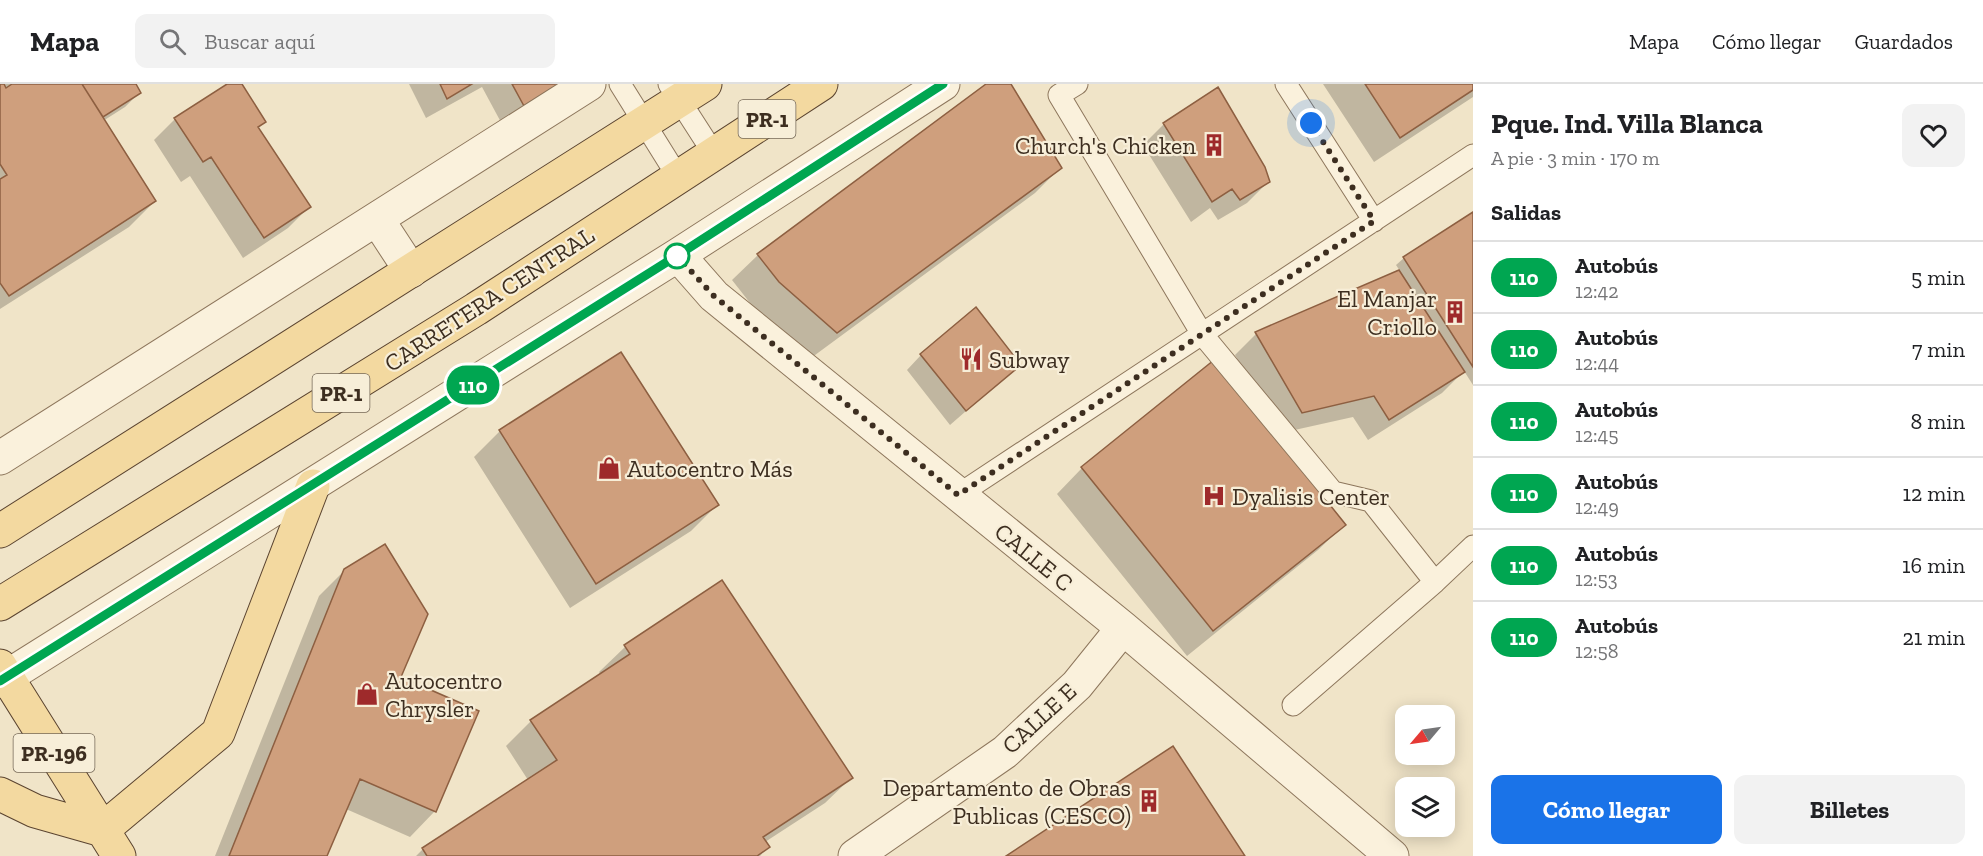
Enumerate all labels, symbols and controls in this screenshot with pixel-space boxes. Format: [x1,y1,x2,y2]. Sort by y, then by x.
search box [135,14,555,68]
text: Mapa [30,25,99,58]
icon: search [156,25,189,58]
text: Buscar aquí [204,28,315,55]
text: Mapa [1629,29,1679,54]
text: Cómo llegar [1712,29,1822,54]
text: Guardados [1855,29,1953,54]
road number: PR-1 [738,100,795,138]
button: heart [1902,104,1965,167]
text: Pque. Ind. Villa Blanca [1491,107,1763,140]
your location [1296,108,1326,138]
place label: Church's Chicken [1015,131,1196,160]
building icon: Church's Chicken [1201,132,1227,158]
text: A pie · 3 min · 170 m [1491,146,1660,170]
text: Salidas [1491,199,1561,226]
street label: CARRETERA CENTRAL [379,220,599,378]
unlabelled marker [664,243,690,269]
text: Autobús [1575,252,1658,279]
text: 5 min [1911,264,1965,291]
text: 110 [1509,265,1539,290]
text: 12:42 [1575,279,1619,303]
place label: El Manjar Criollo [1337,284,1437,341]
building icon: El Manjar Criollo [1442,299,1468,325]
text: Autobús [1575,324,1658,351]
text: 7 min [1912,336,1965,363]
text: 110 [1509,337,1539,362]
place label: Subway [989,345,1070,374]
restaurant icon: Subway [958,346,984,372]
text: 12:44 [1575,351,1619,375]
line badge: 110 [438,366,508,404]
text: 110 [458,373,488,398]
road number: PR-1 [312,374,370,412]
text: Autobús [1575,396,1658,423]
text: 8 min [1910,408,1965,435]
text: 110 [1509,409,1539,434]
text: 12:45 [1575,423,1619,447]
place label: Autocentro Más [627,454,793,483]
shop icon: Autocentro Más [596,455,622,481]
text: Autobús [1575,468,1658,495]
text: 12 min [1902,480,1965,507]
text: 110 [1509,481,1539,506]
place label: Dyalisis Center [1232,482,1390,511]
hospital icon: Dyalisis Center [1201,483,1227,509]
text: 12:49 [1575,495,1619,519]
street label: CALLE C [989,517,1079,597]
text: Autobús [1575,540,1658,567]
text: 16 min [1902,552,1965,579]
text: 110 [1509,553,1539,578]
text: 12:53 [1575,567,1618,591]
text: Autobús [1575,612,1658,639]
text: 21 min [1902,624,1965,651]
text: 110 [1509,625,1539,650]
text: 12:58 [1575,639,1618,663]
place label: Autocentro Chrysler [385,666,502,723]
street label: CALLE E [996,676,1082,760]
shop icon: Autocentro Chrysler [354,681,380,707]
north arrow [1395,705,1455,765]
map controls [1395,705,1455,837]
road number: PR-196 [14,734,94,772]
place label: Departamento de Obras Publicas (CESCO) [883,773,1131,830]
button: Cómo llegar [1491,775,1722,844]
button: Billetes [1734,775,1965,844]
button: layers [1395,777,1455,837]
building icon: Departamento de Obras Publicas (CESCO) [1136,788,1162,814]

